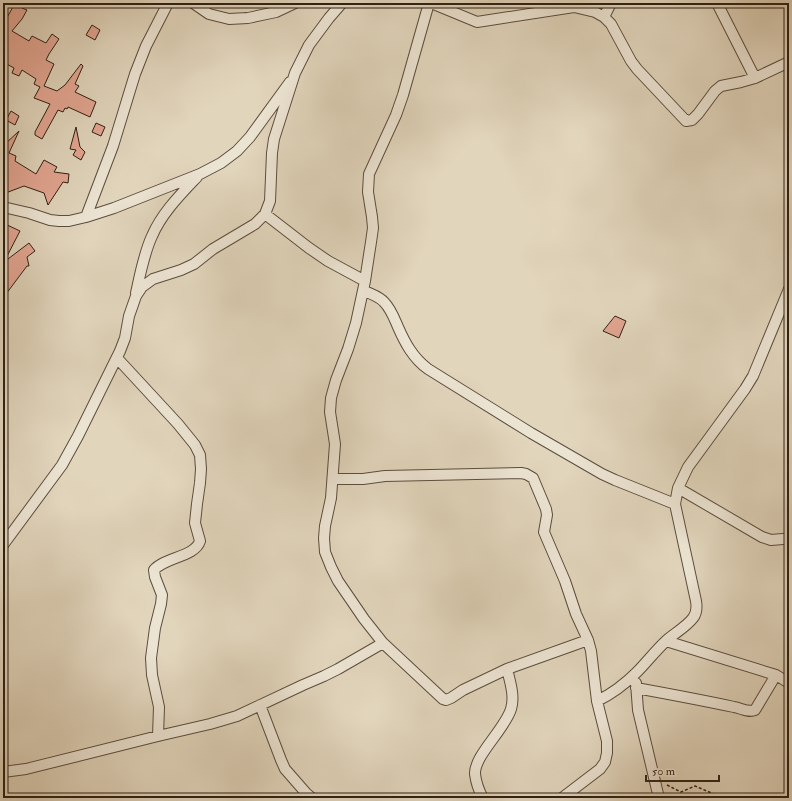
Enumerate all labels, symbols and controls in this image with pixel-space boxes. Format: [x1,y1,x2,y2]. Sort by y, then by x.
scale bar [646,757,719,783]
text: 50 m [652,764,676,779]

